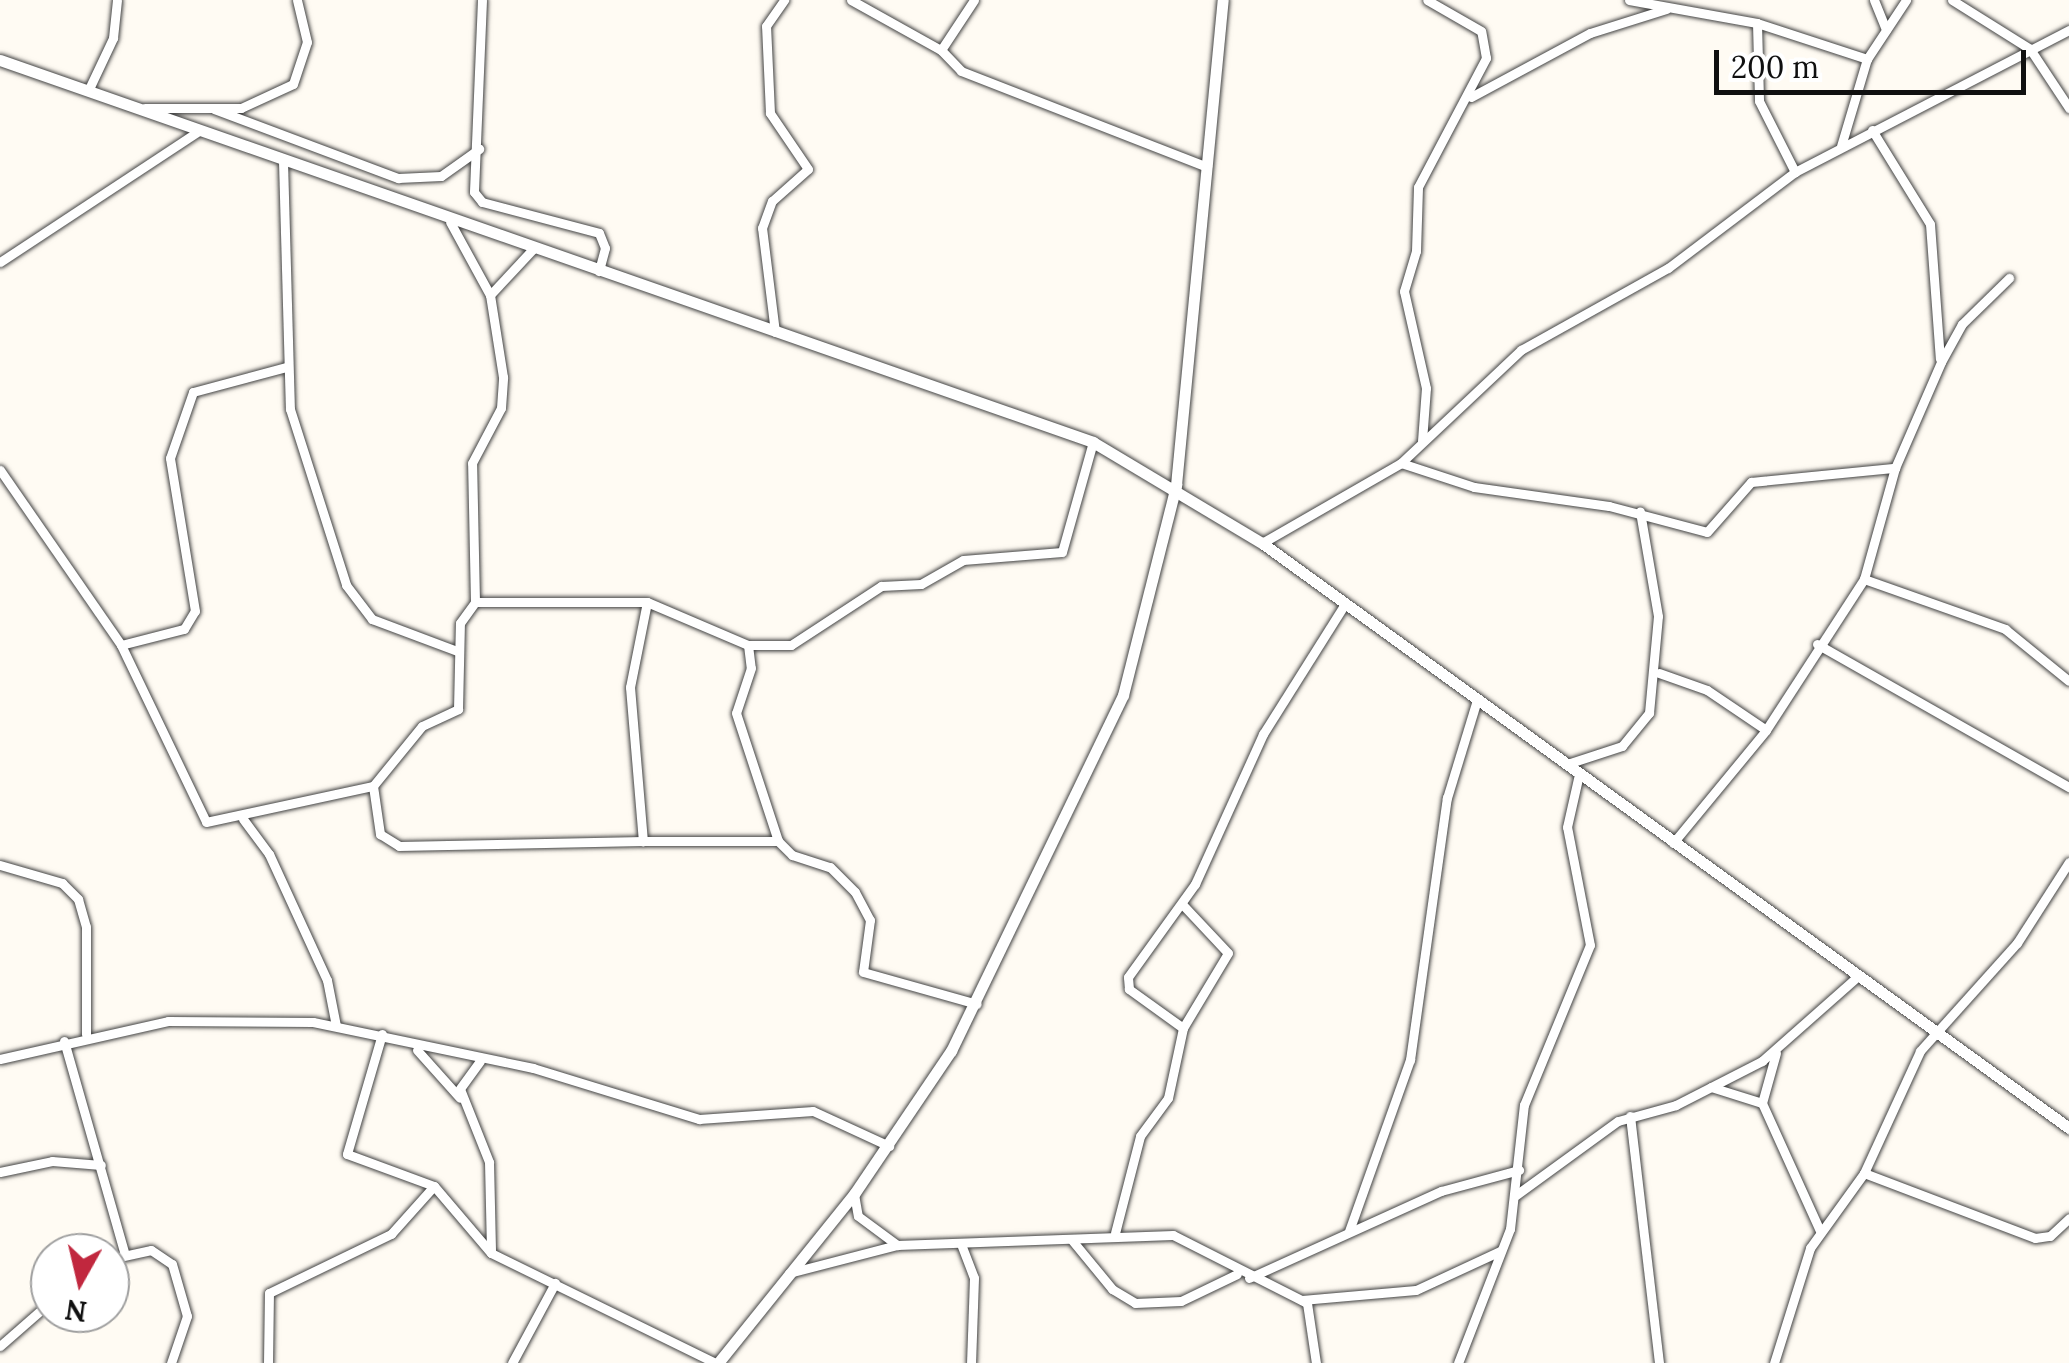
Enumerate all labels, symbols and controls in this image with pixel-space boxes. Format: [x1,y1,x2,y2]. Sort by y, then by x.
scale bar [1719,30,2032,92]
text: 200 m [1731,48,1819,86]
north arrow [30,1233,130,1333]
text: N [63,1291,89,1330]

